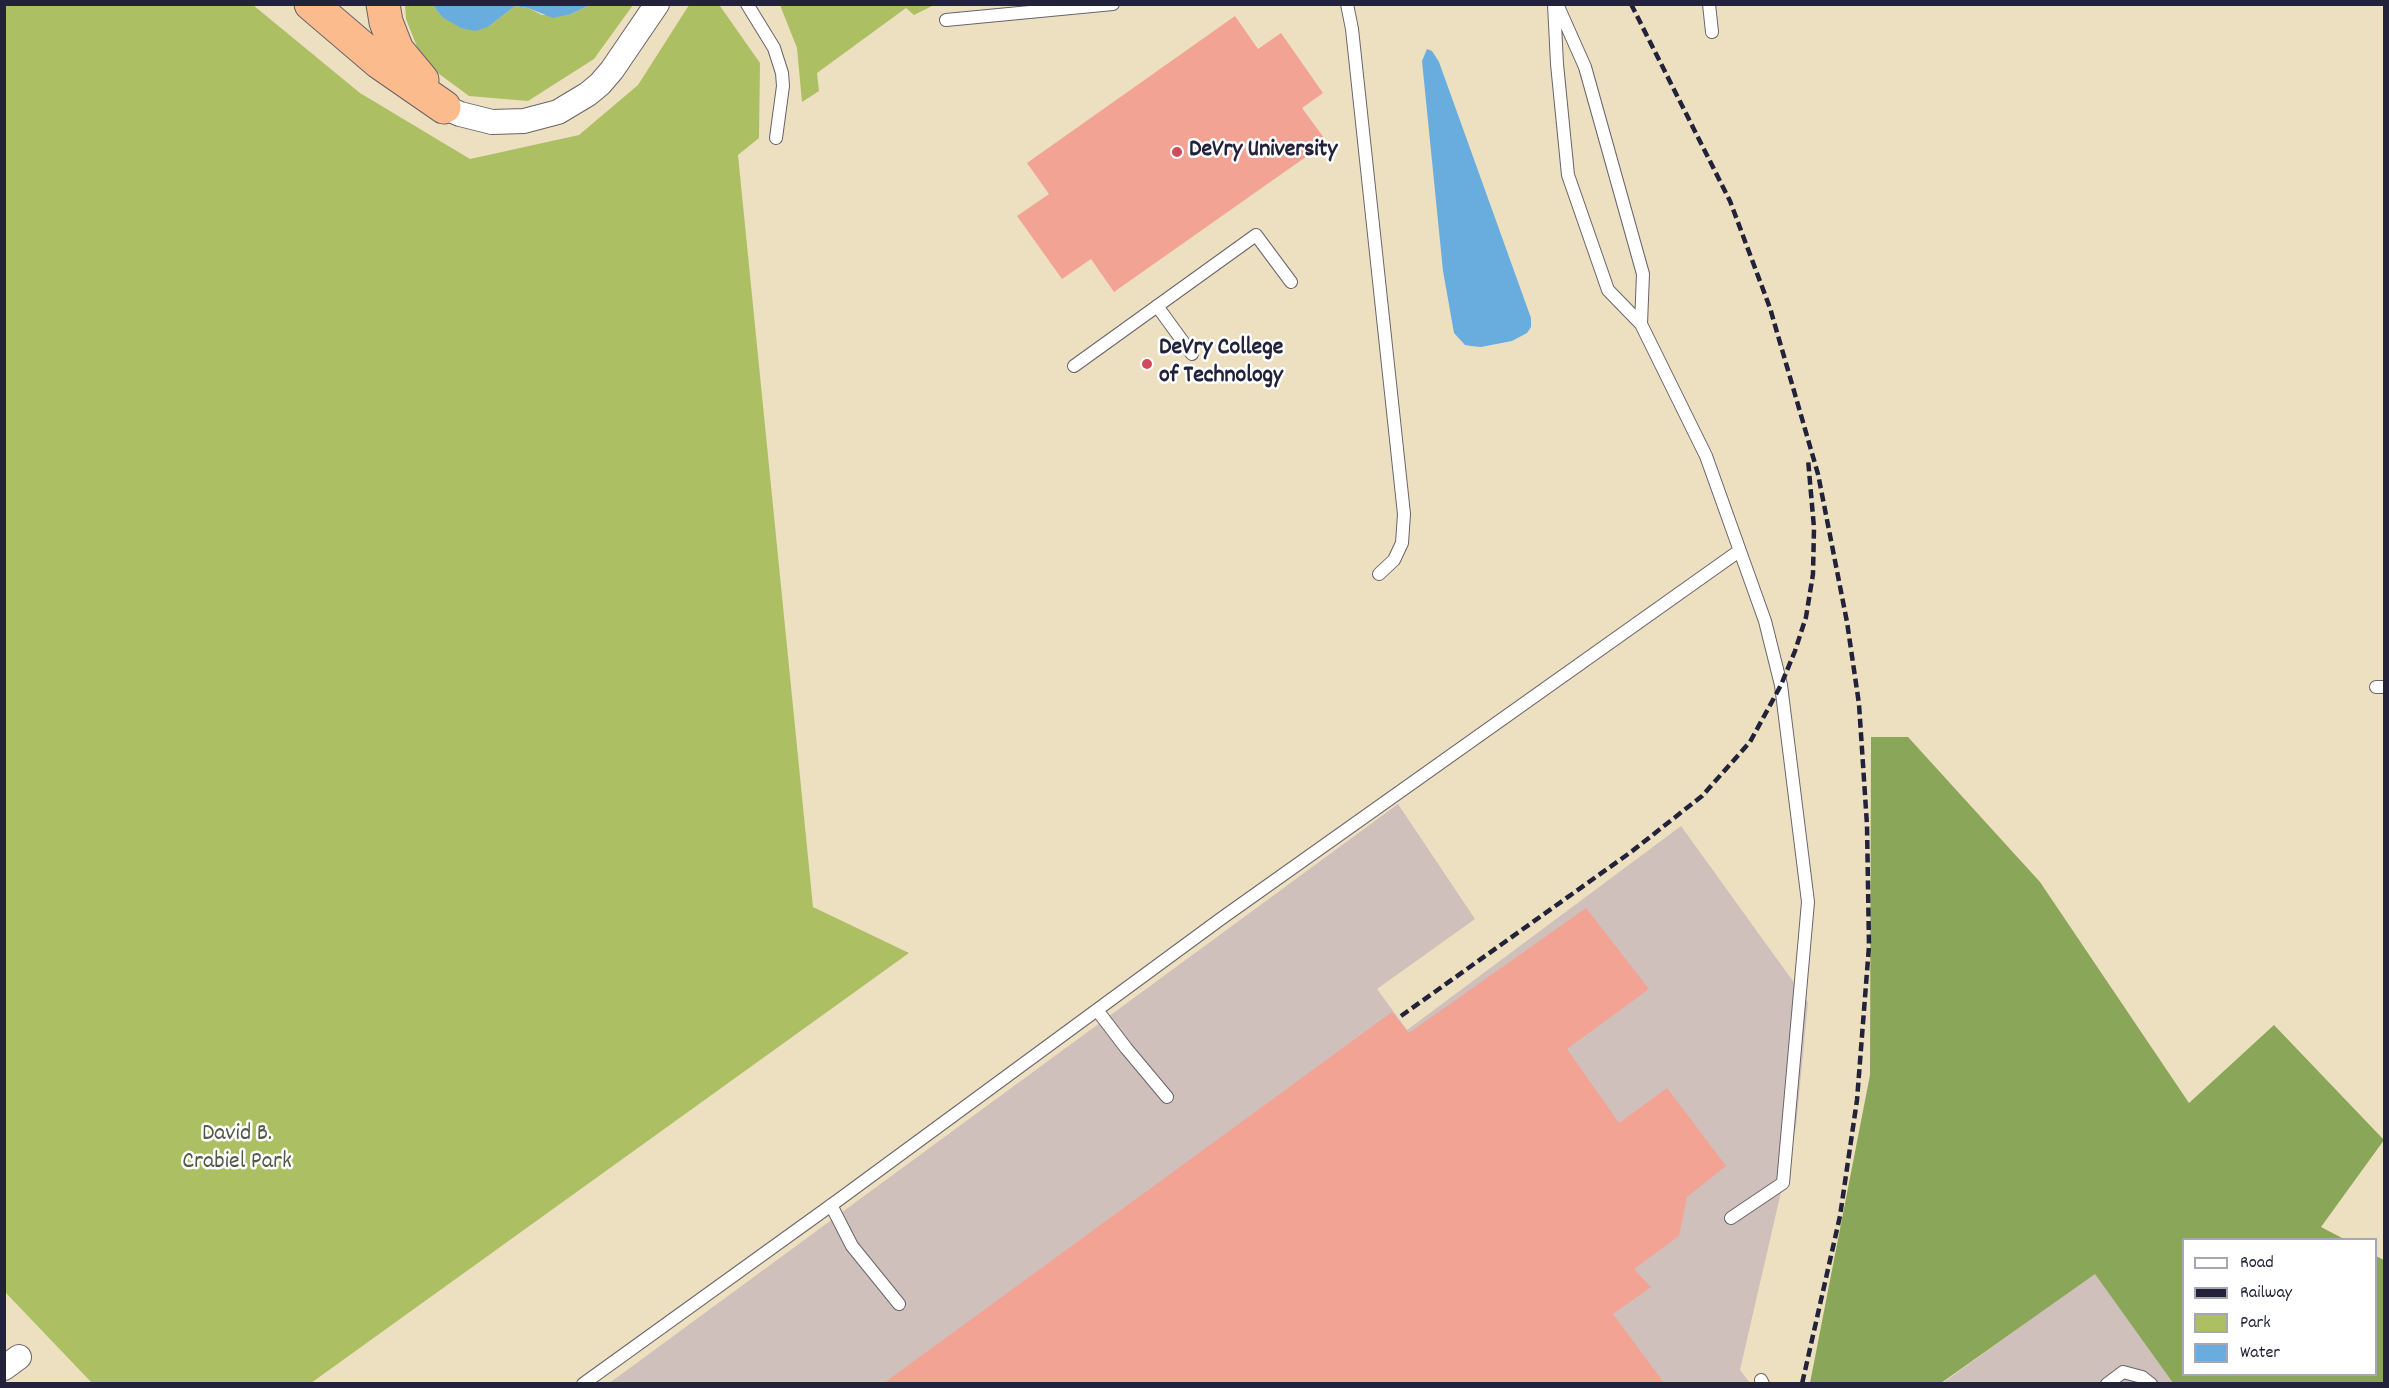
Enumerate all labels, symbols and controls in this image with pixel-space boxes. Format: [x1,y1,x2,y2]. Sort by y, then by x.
place label: DeVry University [1189,138,1337,166]
marker: DeVry University [1170,145,1184,159]
place label: DeVry College of Technology [1159,336,1283,392]
marker: DeVry College of Technology [1140,357,1154,371]
park label: David B. Crabiel Park [182,1122,292,1178]
legend [2182,1238,2377,1376]
text: Road [2240,1251,2274,1276]
text: Railway [2240,1281,2292,1306]
text: Park [2240,1311,2271,1336]
text: Water [2240,1341,2280,1366]

